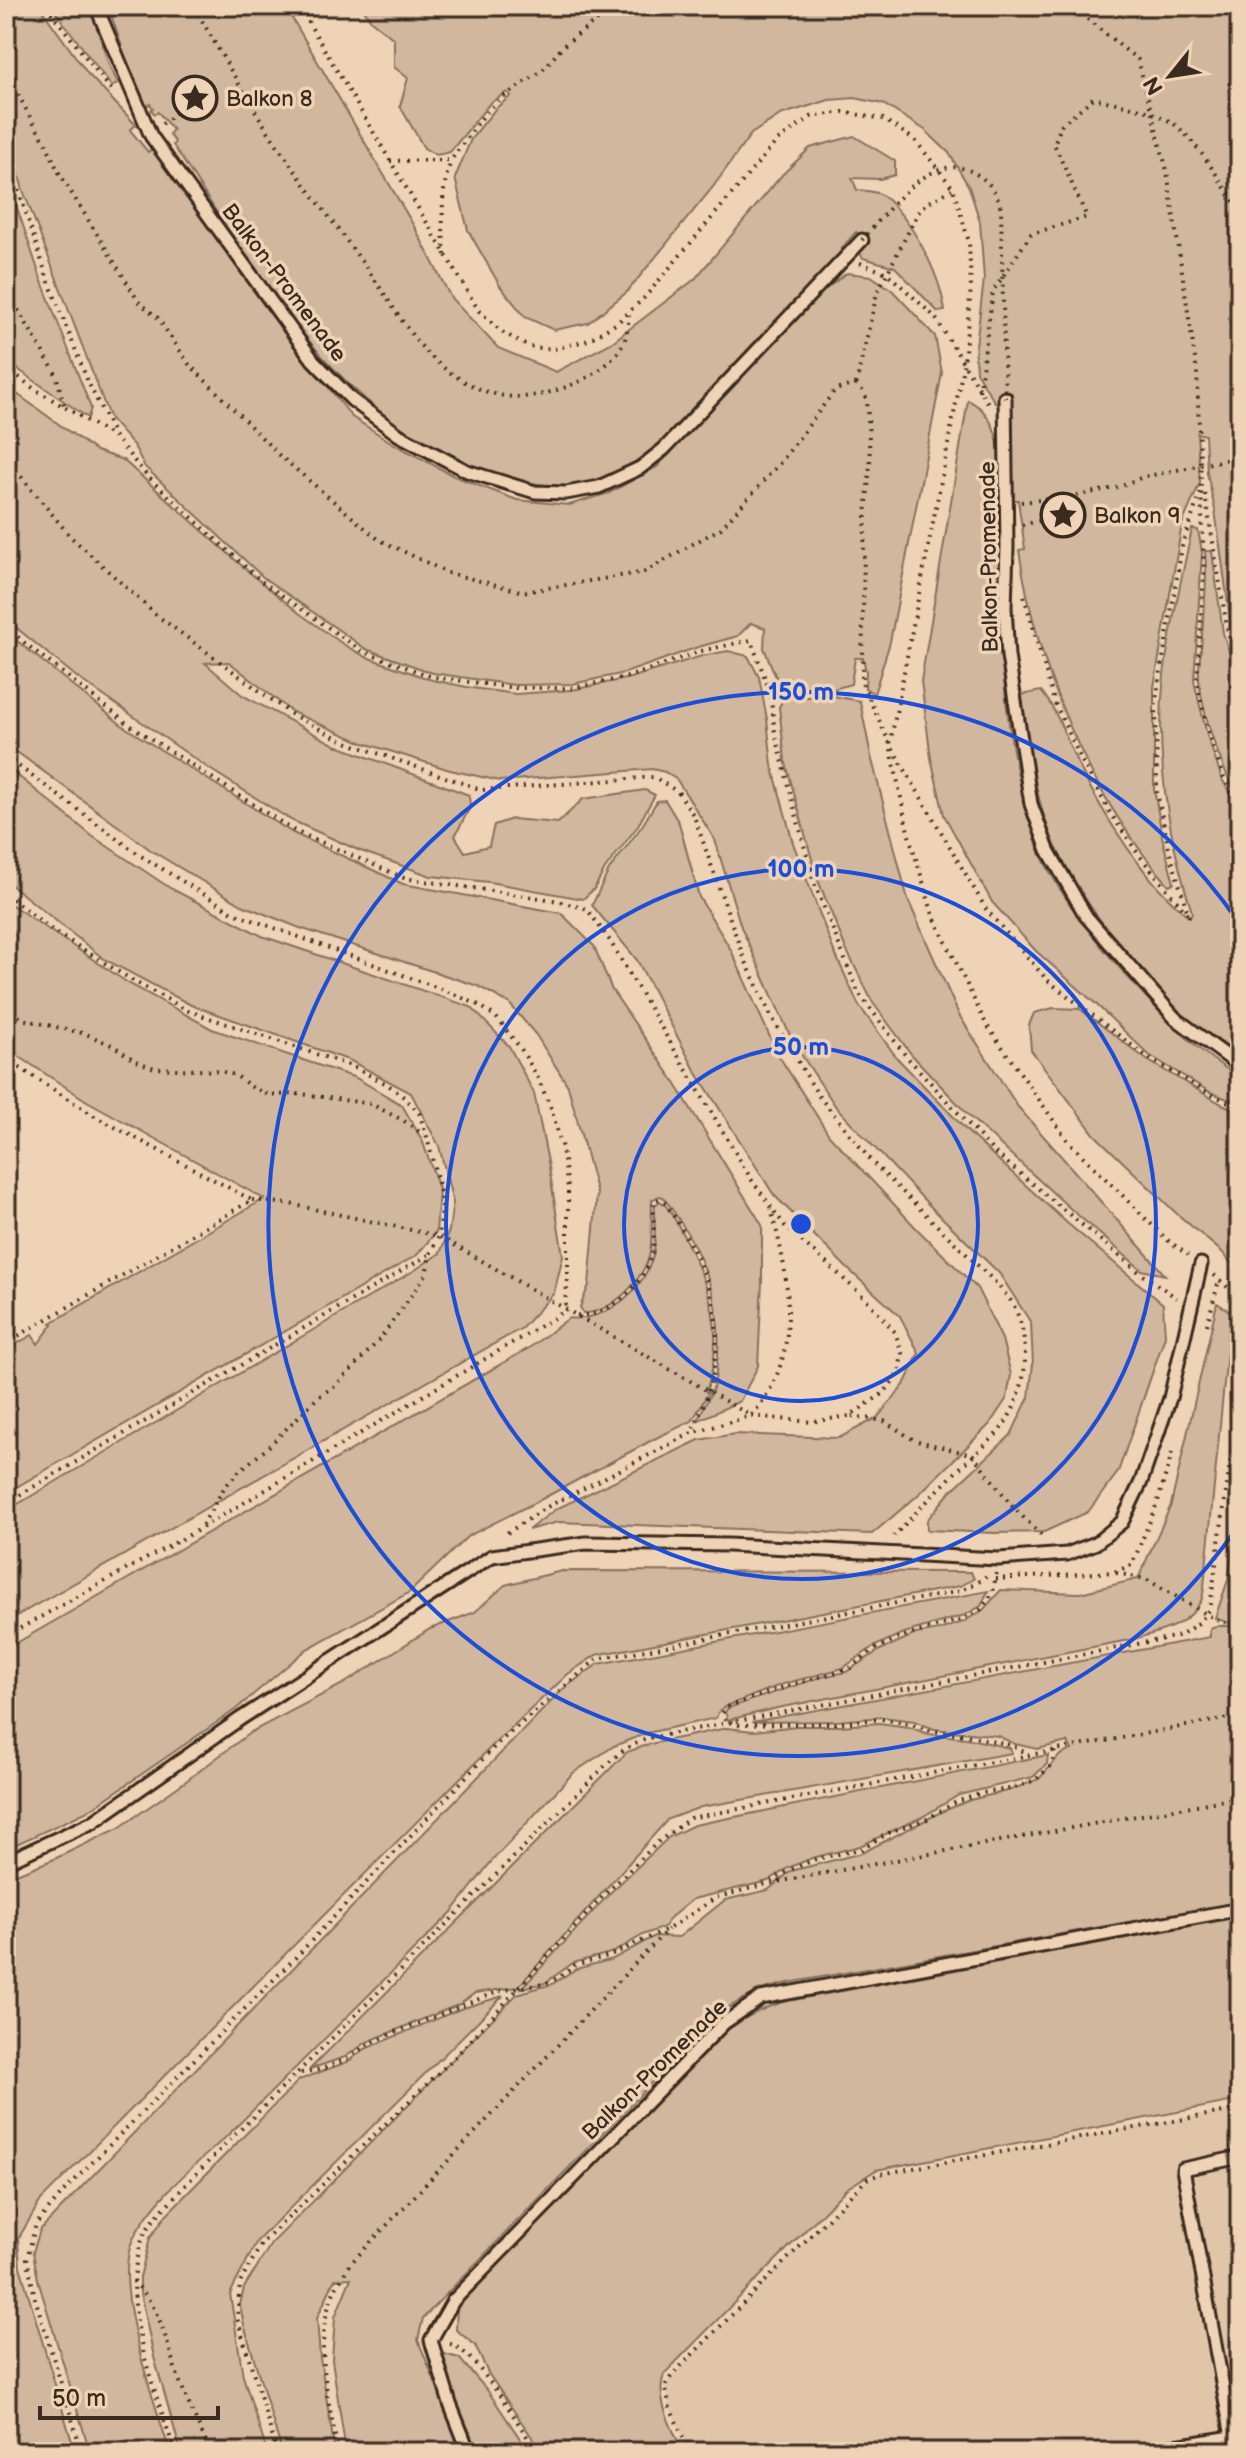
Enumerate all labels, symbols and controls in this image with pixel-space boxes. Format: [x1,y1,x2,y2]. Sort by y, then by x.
north arrow [1130,36,1210,116]
text: N [1138,71,1170,99]
place icon: Balkon 8 [171,74,219,122]
place label: Balkon 8 [226,86,313,113]
street label: Balkon-Promenade [215,198,352,367]
street label: Balkon-Promenade [974,461,1005,653]
place icon: Balkon 9 [1039,491,1087,539]
place label: Balkon 9 [1094,503,1180,530]
text: 150 m [768,678,834,707]
text: 100 m [768,855,834,884]
text: 50 m [773,1033,829,1062]
centre of rings [787,1210,815,1238]
street label: Balkon-Promenade [577,1994,733,2146]
scale bar [40,2370,218,2420]
text: 50 m [52,2384,106,2413]

